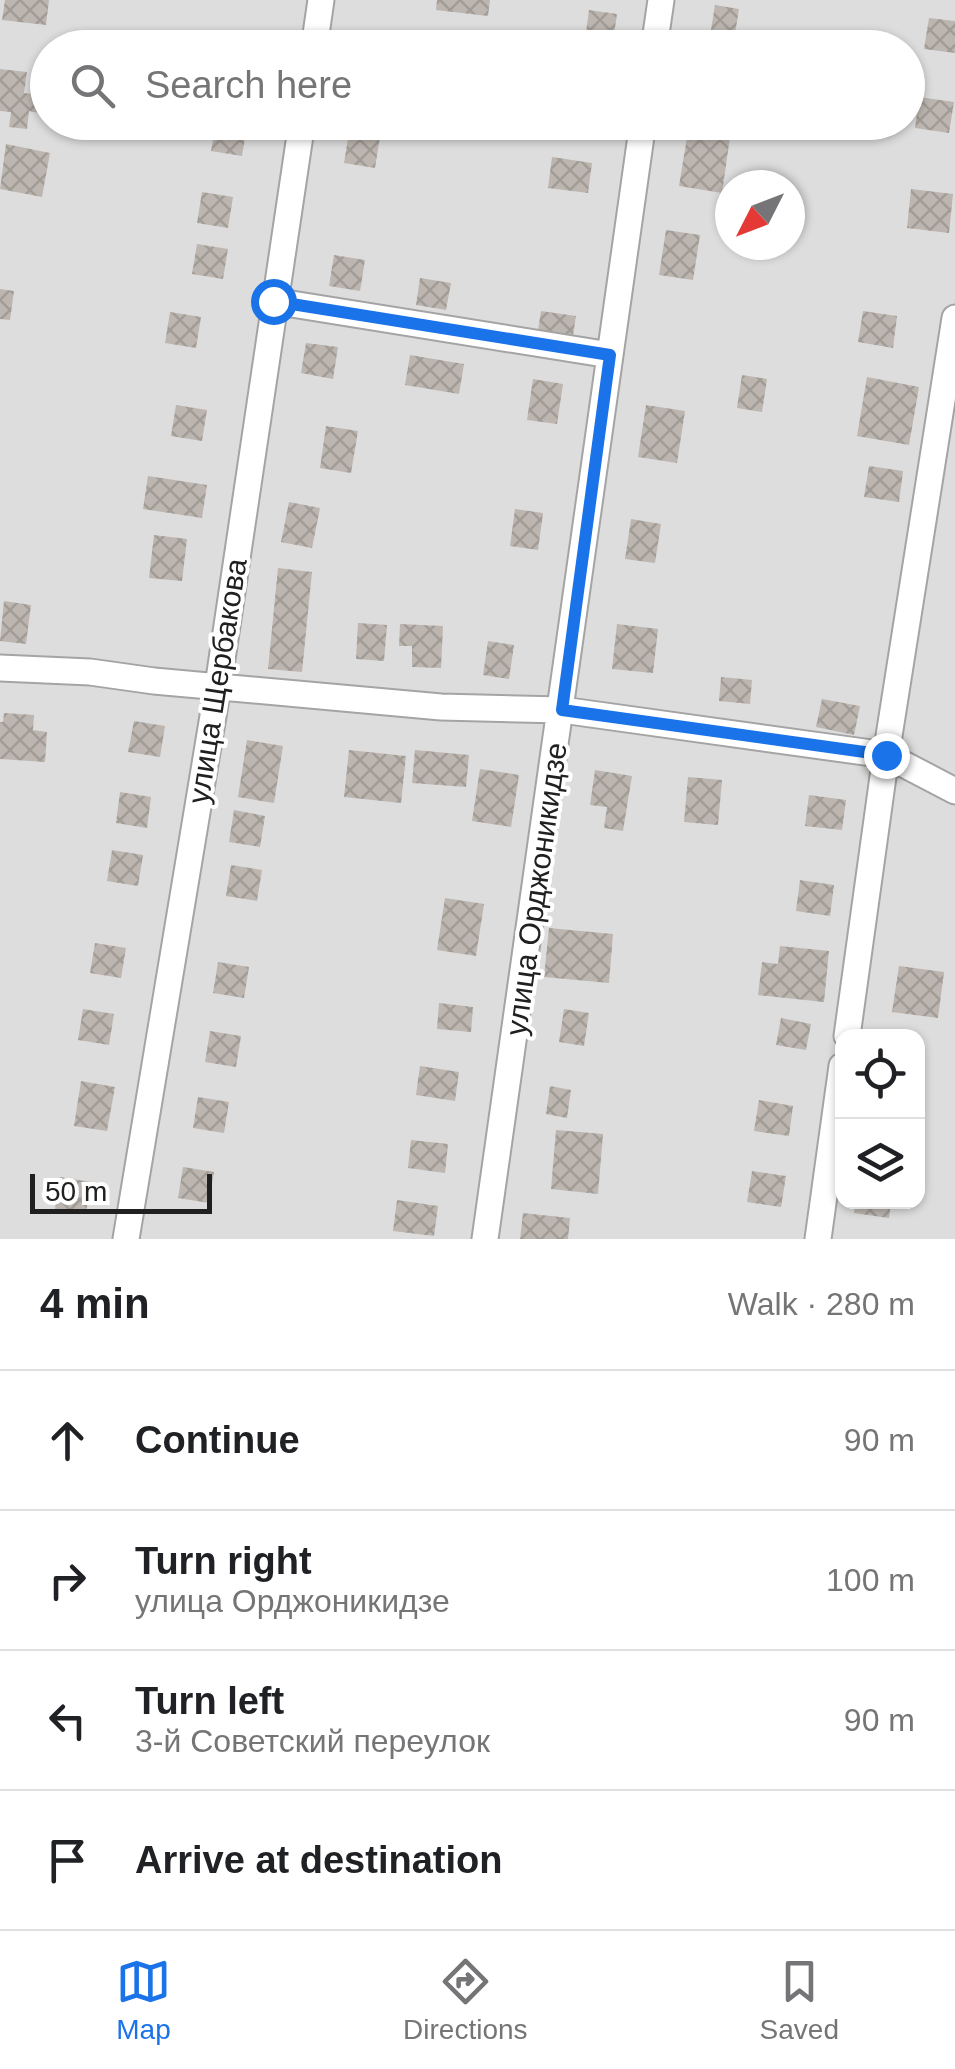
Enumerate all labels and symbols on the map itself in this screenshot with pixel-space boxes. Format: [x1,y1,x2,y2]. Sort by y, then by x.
north arrow [715,170,805,260]
route start [251,279,297,325]
street label: улица Щербакова [181,556,253,806]
route end [864,733,910,779]
street label: улица Орджоникидзе [499,741,573,1037]
scale bar [30,1169,212,1214]

